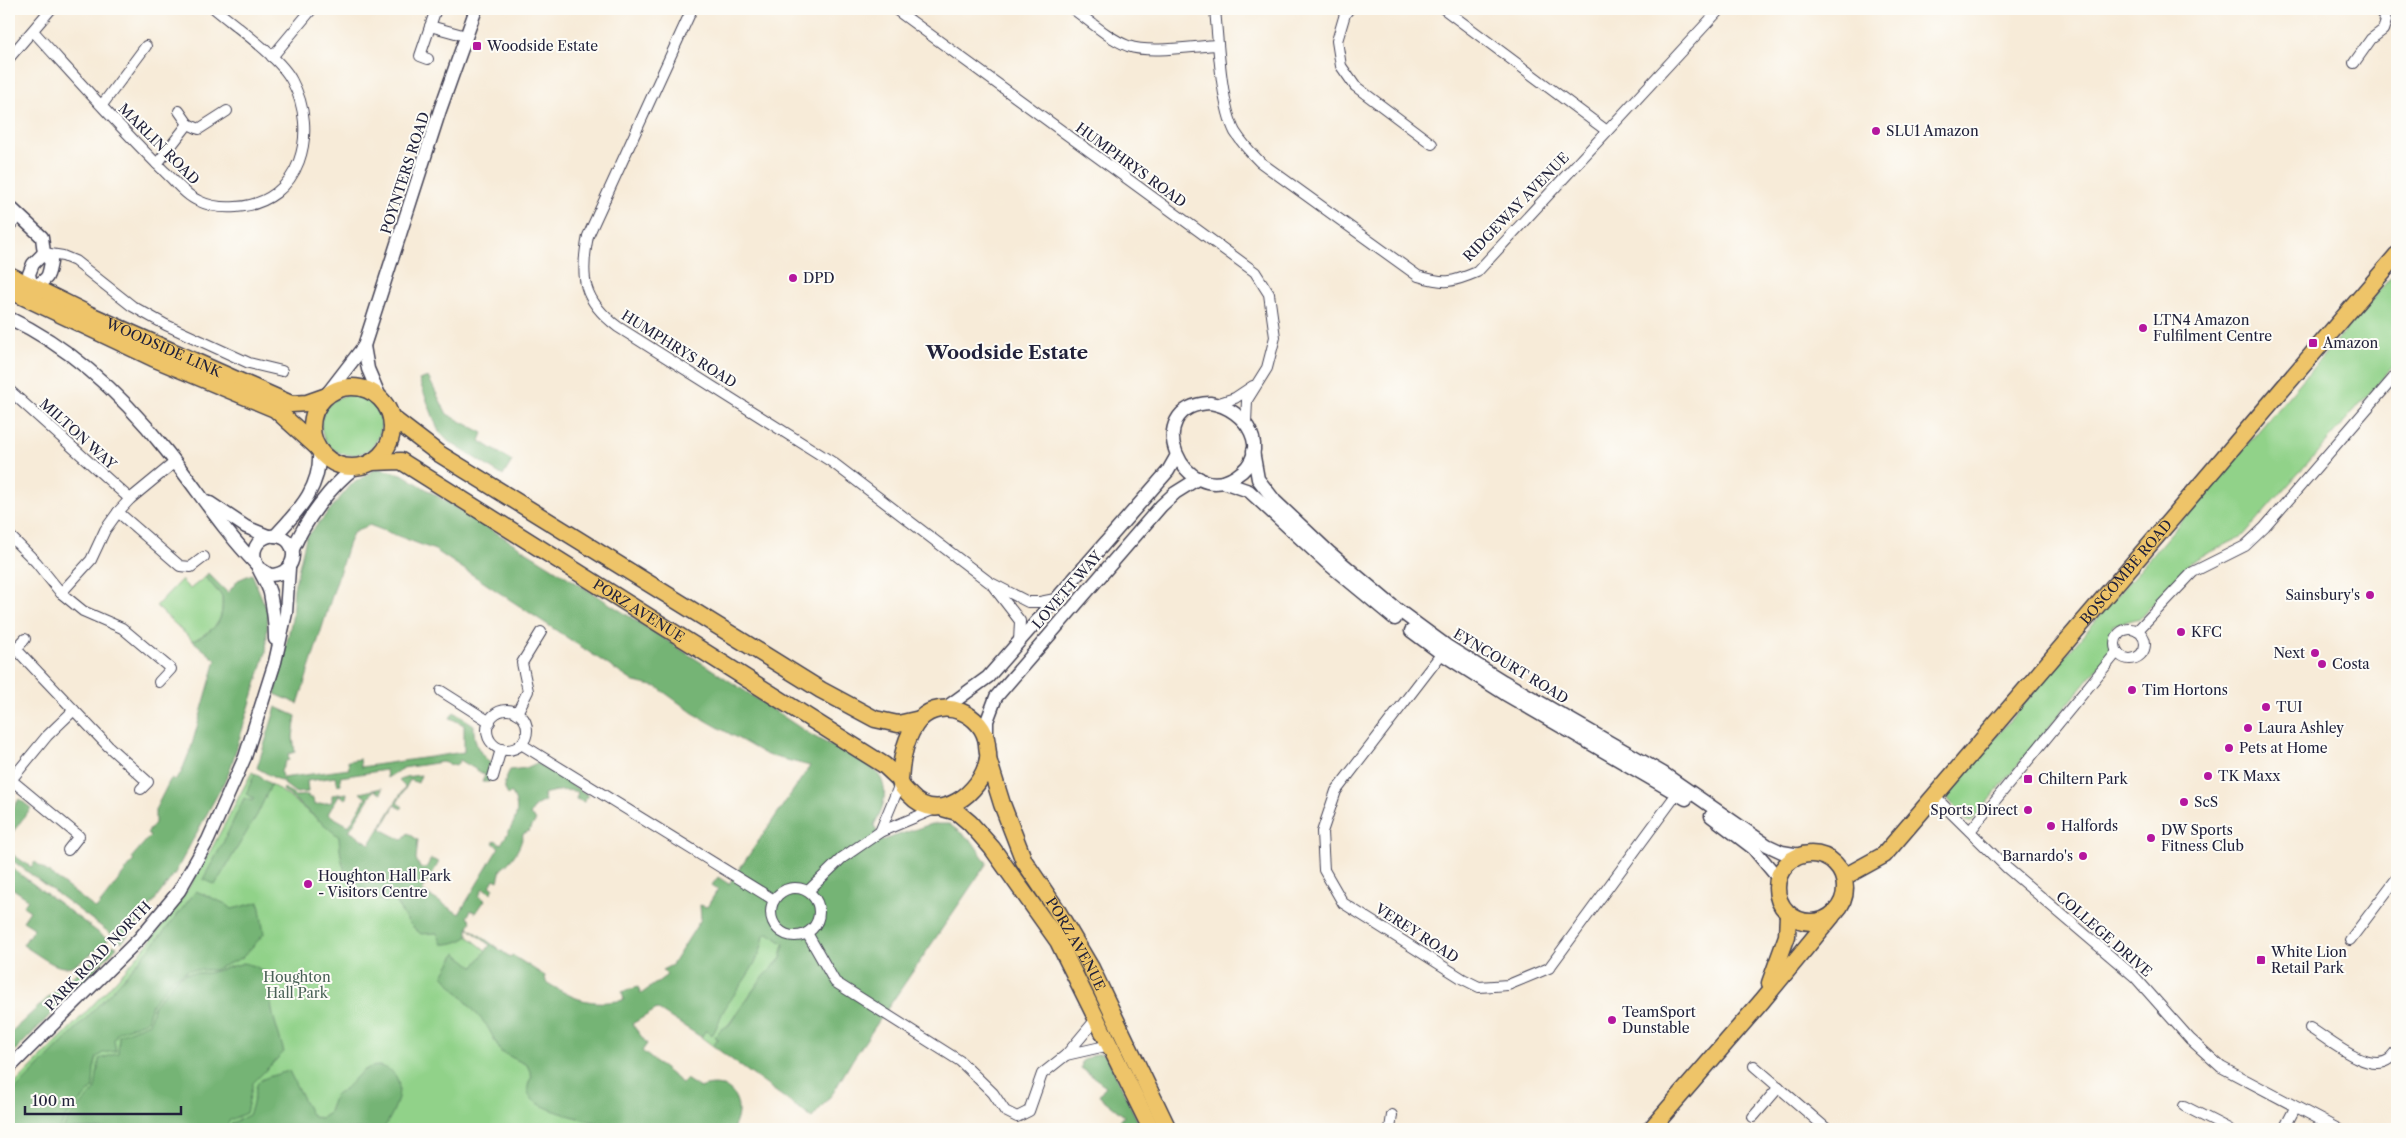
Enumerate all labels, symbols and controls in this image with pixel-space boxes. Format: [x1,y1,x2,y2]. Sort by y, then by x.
place label: Woodside Estate [486,37,598,55]
marker: Woodside Estate [471,40,483,52]
street label: MARLIN ROAD [115,100,203,188]
street label: POYNTERS ROAD [377,110,433,236]
street label: HUMPHRYS ROAD [1072,119,1190,211]
place label: SLU1 Amazon [1886,122,1979,140]
marker: SLU1 Amazon [1870,125,1882,137]
street label: RIDGEWAY AVENUE [1459,149,1573,265]
place label: DPD [803,269,835,287]
marker: DPD [787,272,799,284]
street label: HUMPHRYS ROAD [618,306,740,392]
place label: LTN4 Amazon Fulfilment Centre [2153,311,2272,345]
street label: WOODSIDE LINK [102,314,225,382]
marker: LTN4 Amazon Fulfilment Centre [2137,322,2149,334]
place label: Amazon [2322,334,2379,352]
marker: Amazon [2307,337,2319,349]
district label: Woodside Estate [925,341,1088,364]
street label: MILTON WAY [36,395,121,474]
street label: BOSCOMBE ROAD [2076,516,2176,628]
street label: LOVETT WAY [1028,547,1106,633]
street label: PORZ AVENUE [590,575,688,646]
place label: Sainsbury's [2285,586,2360,604]
marker: Sainsbury's [2364,589,2376,601]
place label: KFC [2191,623,2222,641]
street label: EYNCOURT ROAD [1450,625,1572,707]
marker: KFC [2175,626,2187,638]
place label: Next [2273,644,2305,662]
marker: Next [2309,647,2321,659]
place label: Costa [2332,655,2370,673]
marker: Costa [2316,658,2328,670]
place label: Tim Hortons [2142,681,2228,699]
marker: Tim Hortons [2126,684,2138,696]
place label: TUI [2276,698,2303,716]
marker: TUI [2260,701,2272,713]
place label: Laura Ashley [2258,719,2344,737]
marker: Laura Ashley [2242,722,2254,734]
place label: Pets at Home [2239,739,2328,757]
marker: Pets at Home [2223,742,2235,754]
place label: TK Maxx [2218,767,2281,785]
place label: Chiltern Park [2038,770,2128,788]
marker: TK Maxx [2202,770,2214,782]
marker: Chiltern Park [2022,773,2034,785]
place label: ScS [2194,793,2218,811]
marker: ScS [2178,796,2190,808]
place label: Sports Direct [1930,801,2018,819]
marker: Sports Direct [2022,804,2034,816]
place label: Halfords [2061,817,2118,835]
marker: Halfords [2045,820,2057,832]
place label: DW Sports Fitness Club [2161,821,2244,855]
marker: DW Sports Fitness Club [2145,832,2157,844]
place label: Barnardo's [2002,847,2073,865]
marker: Barnardo's [2077,850,2089,862]
place label: Houghton Hall Park - Visitors Centre [318,867,452,901]
marker: Houghton Hall Park - Visitors Centre [302,878,314,890]
street label: COLLEGE DRIVE [2052,887,2156,981]
street label: PORZ AVENUE [1042,894,1109,993]
street label: PARK ROAD NORTH [41,897,155,1015]
street label: VEREY ROAD [1371,899,1462,967]
place label: White Lion Retail Park [2270,943,2347,977]
marker: White Lion Retail Park [2255,954,2267,966]
park label: Houghton Hall Park [263,968,331,1002]
place label: TeamSport Dunstable [1622,1003,1696,1037]
marker: TeamSport Dunstable [1606,1014,1618,1026]
scale bar [25,1083,181,1115]
text: 100 m [32,1091,75,1110]

